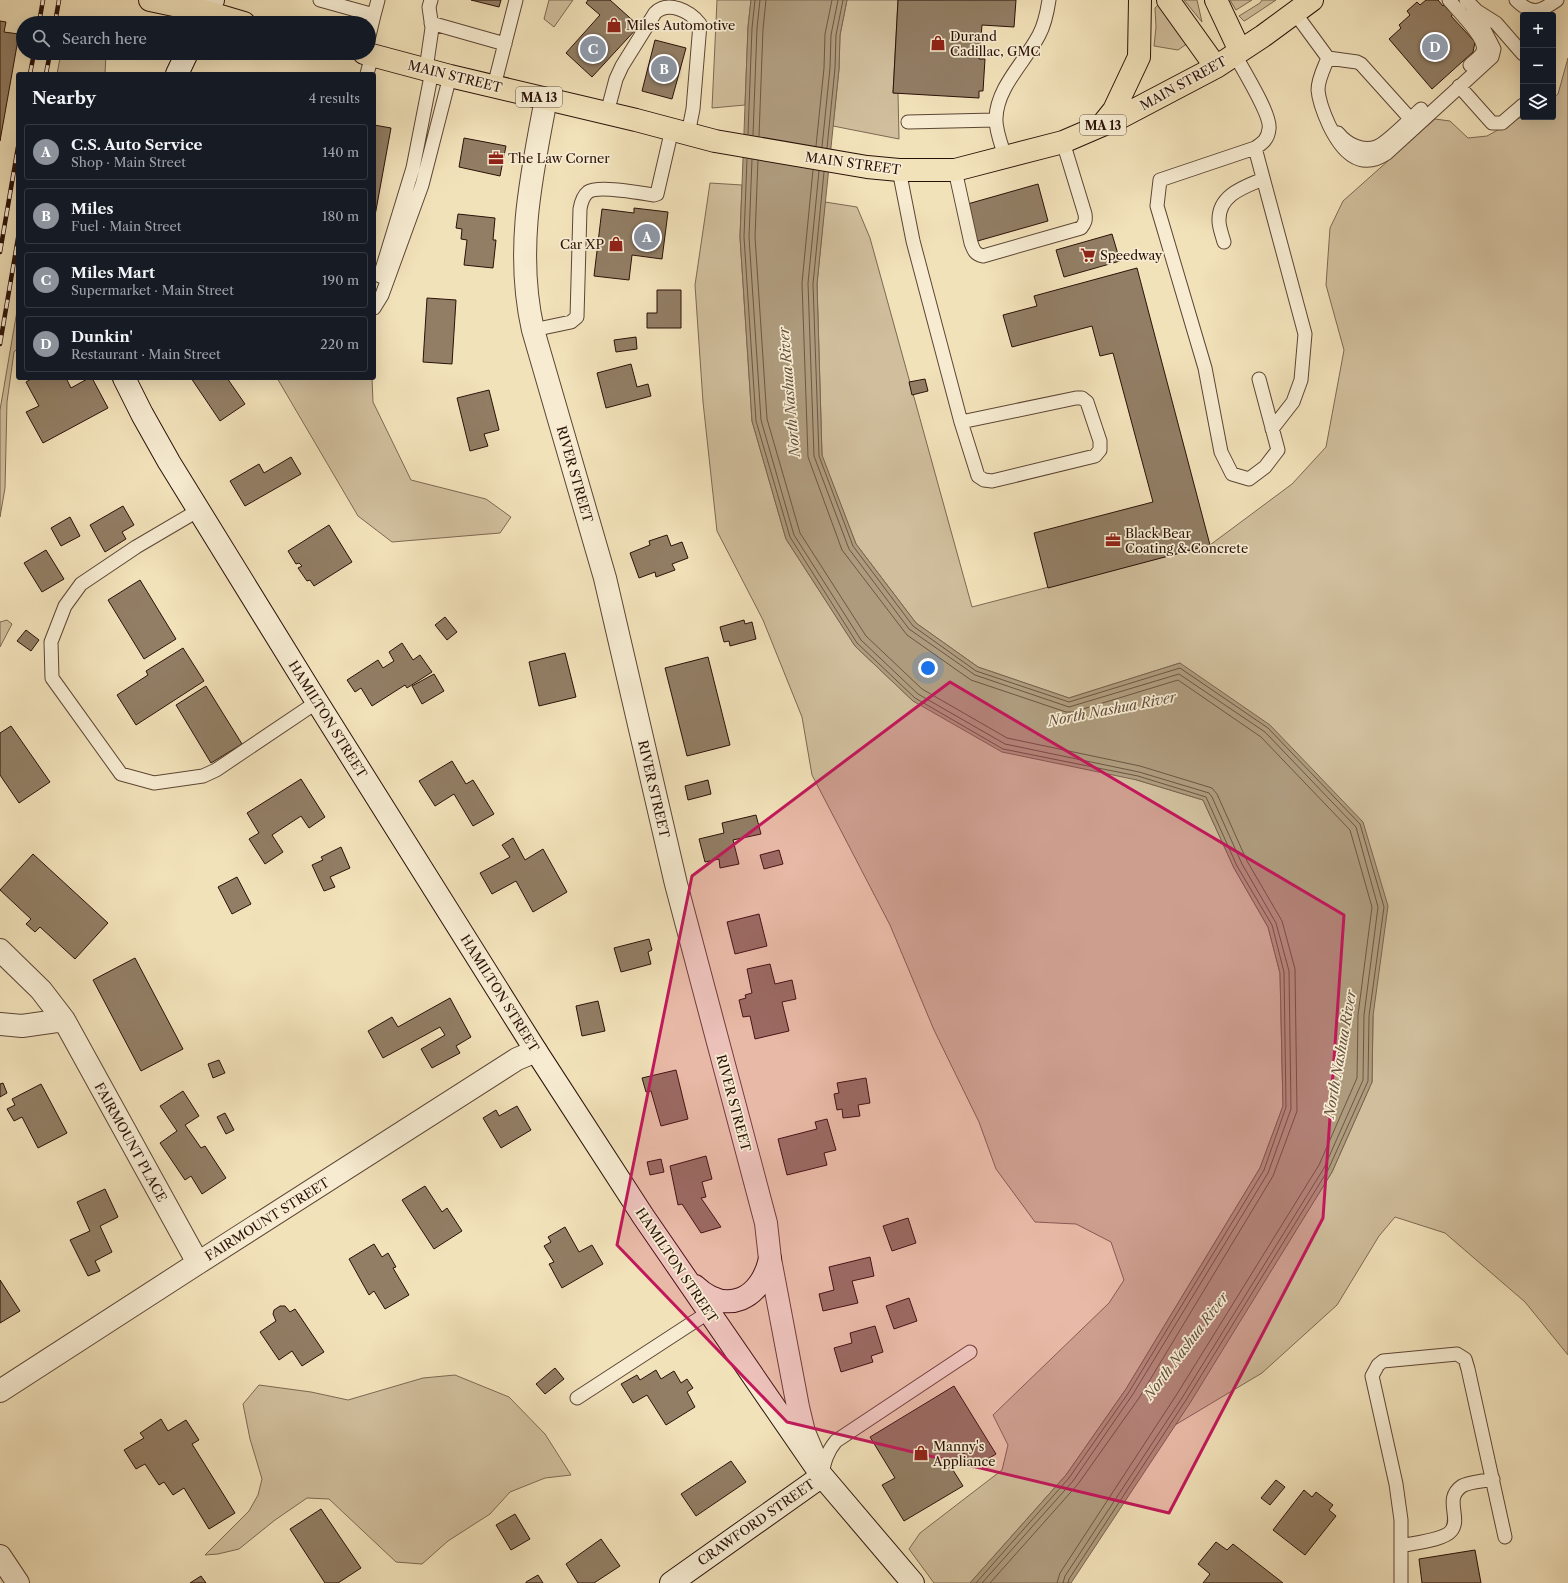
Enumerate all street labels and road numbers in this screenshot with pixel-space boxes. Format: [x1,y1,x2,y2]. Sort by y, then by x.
street label: MAIN STREET [1137,52,1229,113]
street label: MAIN STREET [406,57,504,96]
road number: MA 13 [516,87,562,107]
road number: MA 13 [1080,115,1126,135]
street label: MAIN STREET [804,148,902,178]
street label: RIVER STREET [554,424,597,524]
street label: HAMILTON STREET [285,657,371,781]
street label: RIVER STREET [635,739,673,840]
street label: HAMILTON STREET [457,931,543,1055]
street label: RIVER STREET [713,1053,755,1154]
street label: FAIRMOUNT PLACE [91,1079,171,1205]
street label: FAIRMOUNT STREET [202,1174,332,1264]
street label: HAMILTON STREET [633,1204,722,1326]
street label: CRAWFORD STREET [694,1475,818,1569]

